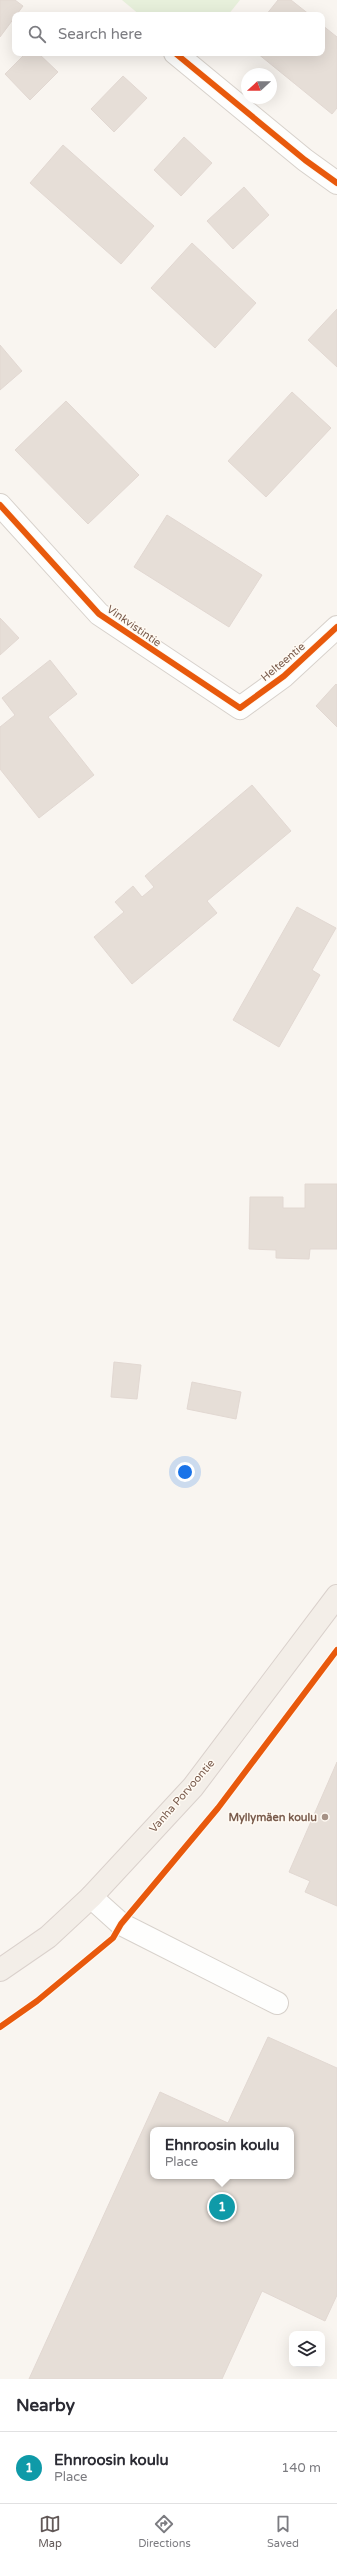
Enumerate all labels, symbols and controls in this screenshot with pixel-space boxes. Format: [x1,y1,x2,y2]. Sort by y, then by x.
search box [12,12,325,56]
icon: search [26,23,48,45]
text: Search here [58,25,142,43]
north arrow [241,68,277,104]
street label: Vinkvistintie [104,602,164,650]
street label: Helteentie [258,640,308,684]
your location [175,1462,195,1482]
street label: Vanha Porvoontie [147,1757,217,1835]
place label: Myllymäen koulu [228,1811,317,1825]
marker: Myllymäen koulu [320,1812,330,1822]
popup [150,2127,294,2179]
text: Ehnroosin koulu [165,2136,279,2154]
text: Place [165,2154,198,2170]
pin: 1 [209,2192,235,2222]
map controls [289,2331,325,2367]
button: layers [289,2331,325,2367]
text: Nearby [16,2395,75,2416]
text: Ehnroosin koulu [54,2451,169,2469]
text: 1 [25,2460,33,2476]
text: 140 m [281,2460,321,2476]
text: Place [54,2469,87,2485]
tab: Map [38,2513,62,2550]
tab: Directions [138,2513,191,2550]
tab: Saved [267,2513,299,2550]

